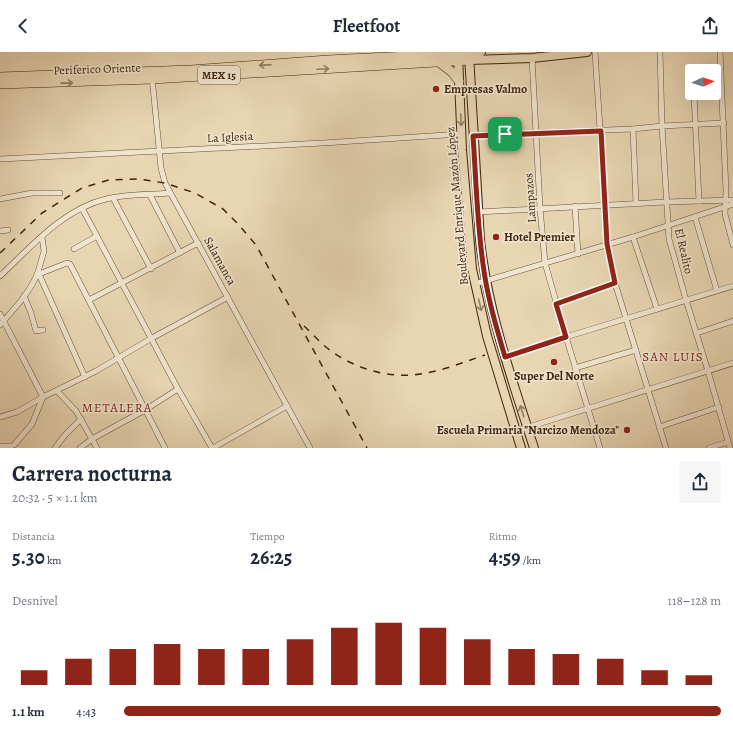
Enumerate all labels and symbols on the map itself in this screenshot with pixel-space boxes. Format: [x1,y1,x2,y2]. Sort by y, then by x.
street label: Periferico Oriente [53,59,141,79]
one-way arrow [259,61,272,68]
north arrow [685,64,721,100]
road number: MEX 15 [198,66,240,84]
one-way arrow [316,66,329,73]
one-way arrow [60,79,73,86]
place label: Empresas Valmo [444,81,527,97]
marker: Empresas Valmo [431,84,441,94]
one-way arrow [457,113,464,126]
pin [488,117,522,151]
street label: Boulevard Enrique Mazón López [442,126,472,286]
street label: La Iglesia [206,128,254,146]
street label: Lampazos [520,172,540,223]
street label: El Realito [671,227,697,276]
place label: Hotel Premier [504,229,575,245]
marker: Hotel Premier [491,232,501,242]
street label: Salamanca [200,234,240,288]
one-way arrow [476,298,484,311]
district label: SAN LUIS [642,348,704,365]
marker: Super Del Norte [549,357,559,367]
place label: Super Del Norte [514,368,595,384]
district label: METALERA [82,399,152,416]
one-way arrow [518,404,525,417]
place label: Escuela Primaria "Narcizo Mendoza" [437,422,619,438]
marker: Escuela Primaria "Narcizo Mendoza" [622,425,632,435]

